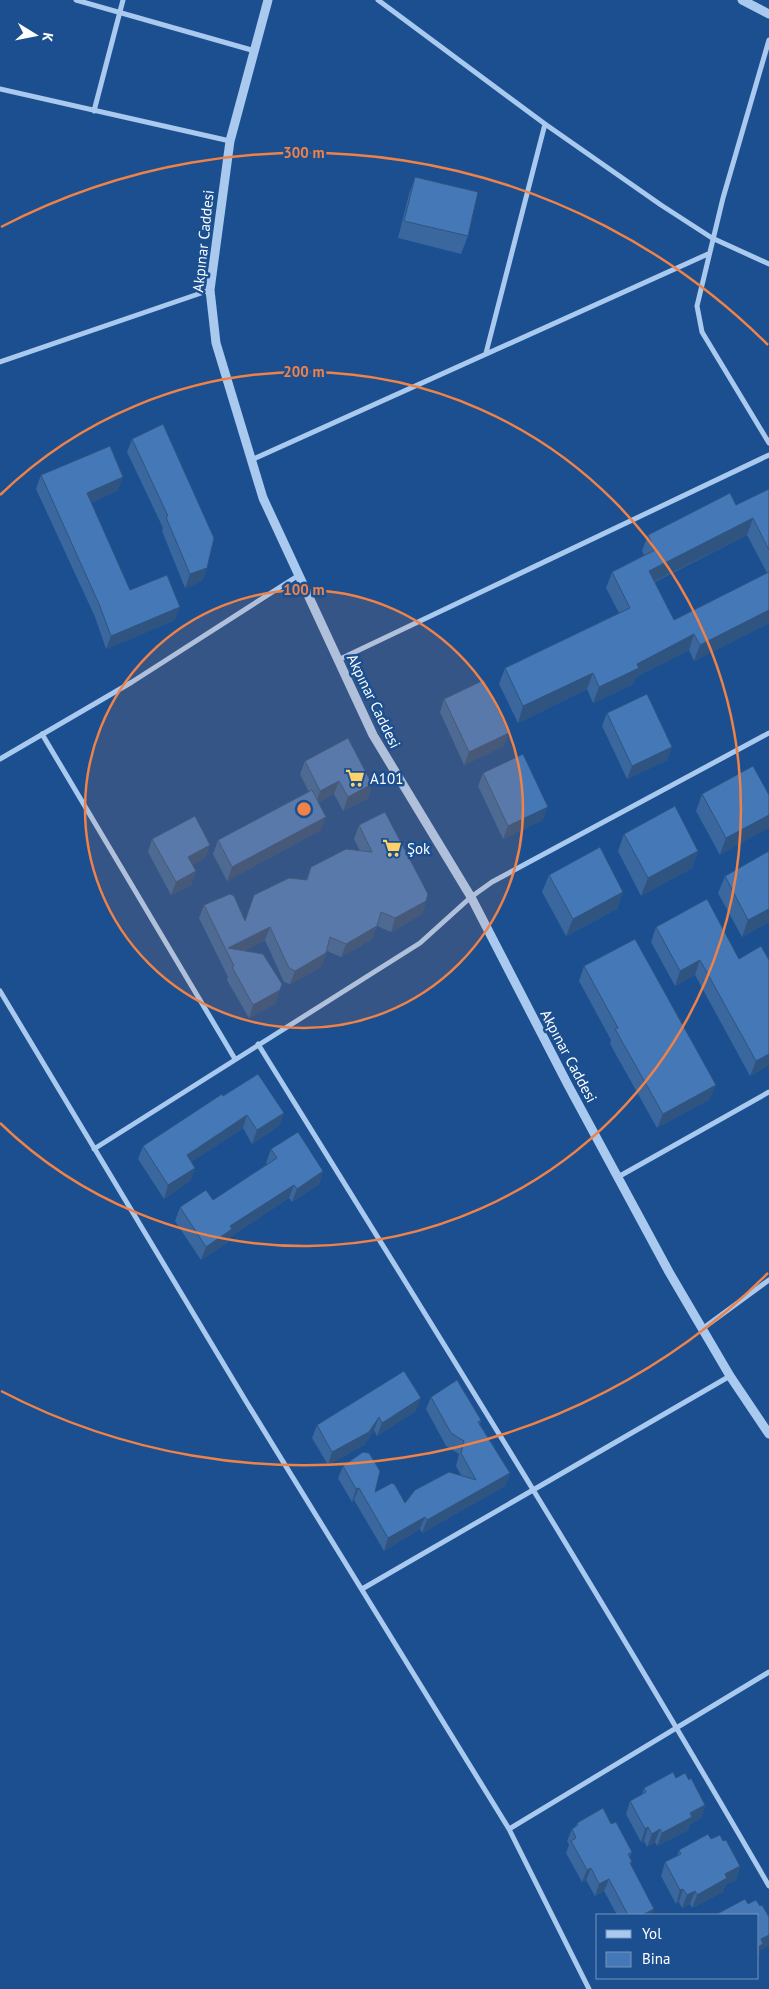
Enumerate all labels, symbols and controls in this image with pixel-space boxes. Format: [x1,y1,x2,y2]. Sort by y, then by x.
north arrow [10,10,60,60]
text: K [38,31,57,43]
text: 300 m [283,143,325,162]
street label: Akpınar Caddesi [188,189,218,293]
text: 200 m [283,362,325,381]
text: 100 m [283,580,325,599]
street label: Akpınar Caddesi [343,651,405,751]
supermarket icon: A101 [344,767,366,789]
place label: A101 [370,769,403,788]
centre of rings [295,800,313,818]
supermarket icon: Şok [381,837,403,859]
place label: Şok [407,839,431,858]
street label: Akpınar Caddesi [537,1006,601,1106]
legend [596,1914,759,1979]
text: Yol [642,1924,662,1943]
text: Bina [642,1949,670,1968]

